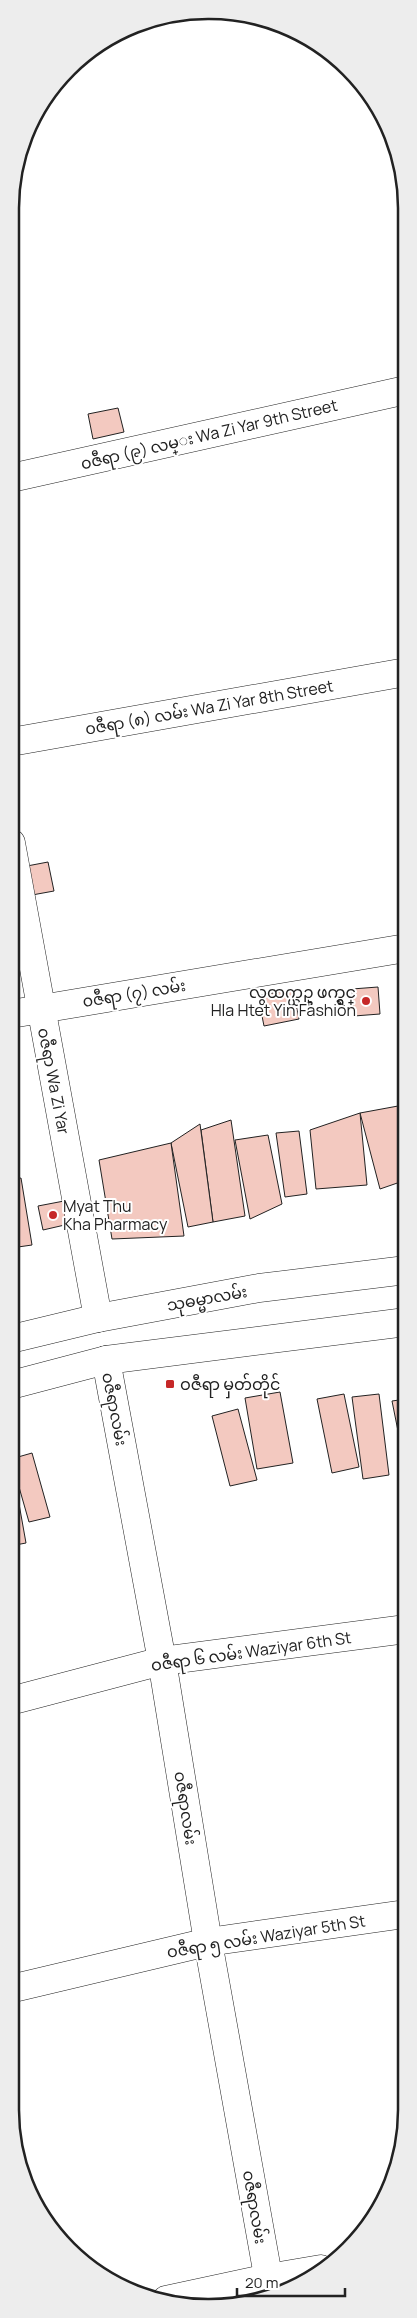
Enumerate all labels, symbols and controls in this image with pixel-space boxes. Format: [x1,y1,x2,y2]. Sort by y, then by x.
street label: ၀ဇီရာ (၉) လမ္း Wa Zi Yar 9th Street [78,394,340,477]
street label: ၀ဇီရာ (၈) လမ်း Wa Zi Yar 8th Street [83,674,335,743]
street label: ၀ဇီရာ (၇) လမ်း [81,974,188,1015]
place label: လွထက္ယဥ္ ဖက္ရွင္ Hla Htet Yin Fashion [211,981,356,1021]
marker: လွထက္ယဥ္ ဖက္ရွင္ Hla Htet Yin Fashion [360,995,372,1007]
street label: ၀ဇီရာ Wa Zi Yar [30,1026,75,1137]
place label: Myat Thu Kha Pharmacy [63,1195,168,1235]
marker: Myat Thu Kha Pharmacy [47,1209,59,1221]
street label: သုဓမ္မာလမ်း [165,1280,250,1320]
street label: ဝဇီရာလမ်း [94,1370,133,1448]
place label: ဝဇီရာ မှတ်တိုင် [180,1373,280,1399]
marker: ဝဇီရာ မှတ်တိုင် [164,1378,176,1390]
street label: ဝဇီရာ ၆ လမ်း Waziyar 6th St [149,1626,353,1679]
street label: ဝဇီရာလမ်း [166,1770,203,1847]
street label: ဝဇီရာ ၅ လမ်း Waziyar 5th St [165,1909,367,1966]
street label: ဝဇီရာလမ်း [235,2168,272,2246]
scale bar [237,2266,344,2298]
text: 20 m [245,2272,278,2293]

